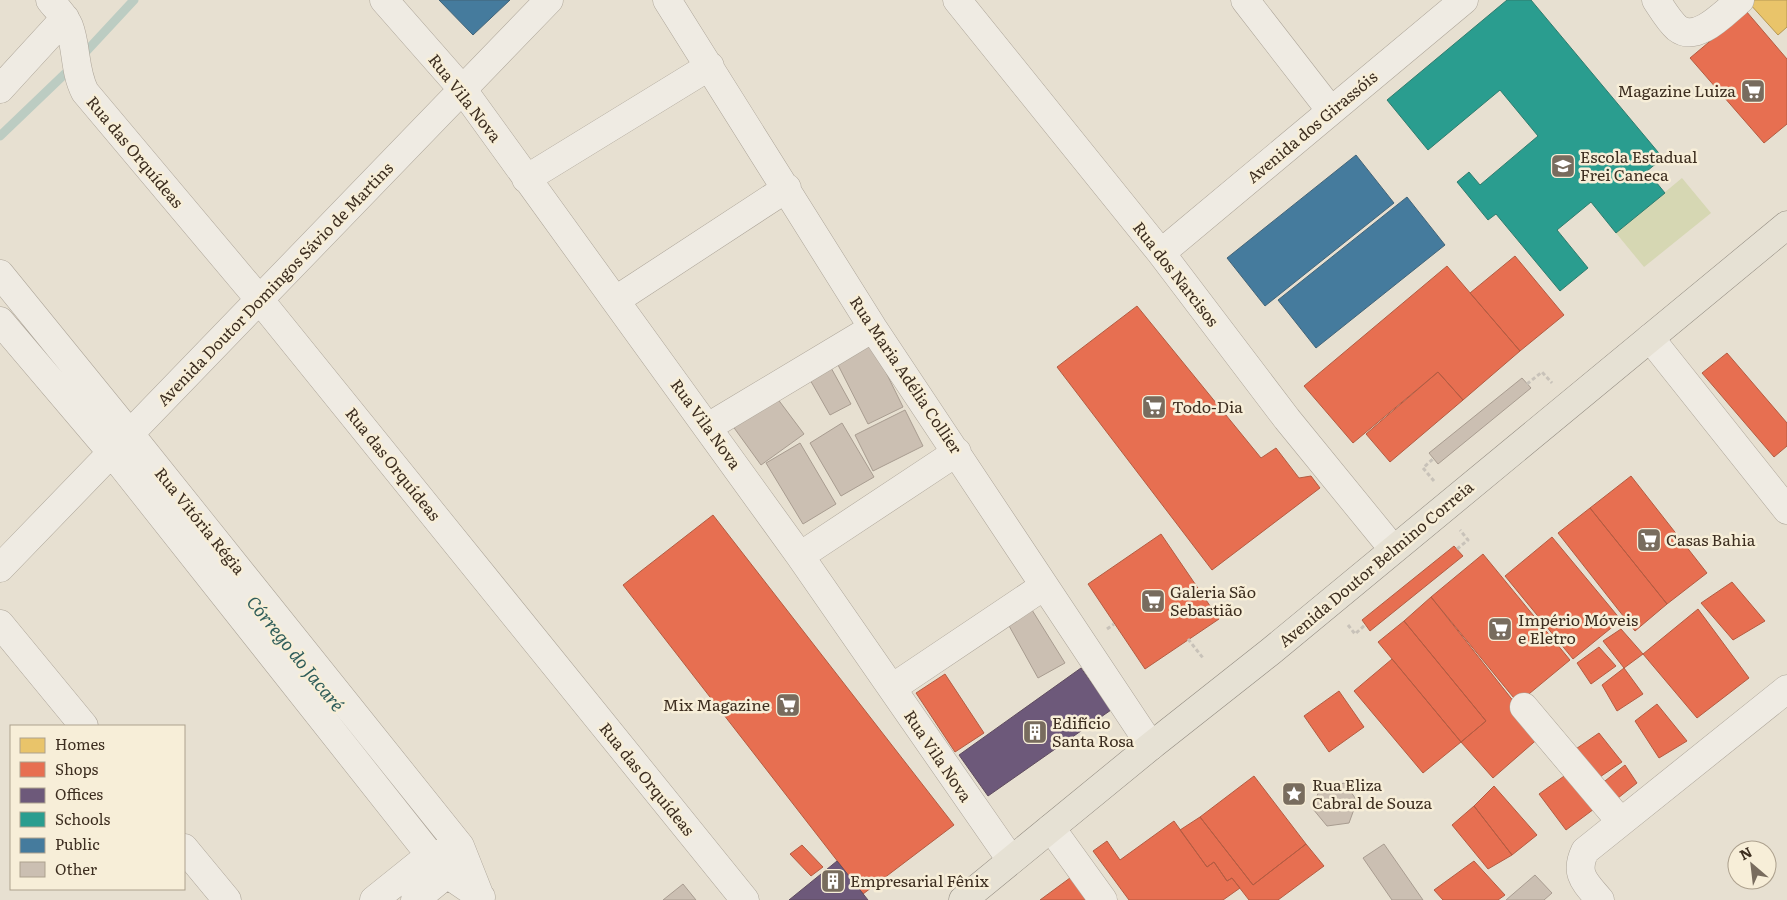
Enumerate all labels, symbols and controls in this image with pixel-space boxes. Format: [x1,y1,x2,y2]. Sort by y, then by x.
street label: Rua Vila Nova [424,48,508,147]
street label: Avenida dos Girassóis [1241,64,1382,188]
place label: Magazine Luiza [1617,78,1736,102]
supermarket icon: Magazine Luiza [1740,78,1766,104]
street label: Rua das Orquídeas [82,90,190,213]
place label: Escola Estadual Frei Caneca [1580,144,1697,186]
school or university icon: Escola Estadual Frei Caneca [1550,153,1576,179]
street label: Avenida Doutor Domingos Sávio de Martins [151,156,398,411]
street label: Rua dos Narcisos [1128,216,1225,331]
street label: Rua Maria Adélia Collier [845,291,969,458]
street label: Rua Vila Nova [666,373,748,474]
supermarket icon: Todo-Dia [1141,394,1167,420]
place label: Todo-Dia [1172,394,1243,418]
street label: Rua das Orquídeas [341,402,447,525]
street label: Rua Vitória Régia [150,462,252,579]
street label: Avenida Doutor Belmino Correia [1273,474,1478,652]
supermarket icon: Casas Bahia [1636,527,1662,553]
place label: Casas Bahia [1666,527,1756,551]
place label: Galeria São Sebastião [1170,579,1256,621]
supermarket icon: Galeria São Sebastião [1140,588,1166,614]
water label: Córrego do Jacaré [241,589,351,717]
place label: Império Móveis e Eletro [1518,607,1638,649]
supermarket icon: Império Móveis e Eletro [1487,616,1513,642]
place label: Mix Magazine [663,692,770,716]
supermarket icon: Mix Magazine [775,692,801,718]
street label: Rua Vila Nova [899,705,979,807]
place label: Edifício Santa Rosa [1052,710,1135,752]
street label: Rua das Orquídeas [595,717,701,840]
building icon: Edifício Santa Rosa [1022,719,1048,745]
legend [10,725,185,890]
text: Homes [55,732,105,755]
text: Shops [55,757,98,780]
place label: Rua Eliza Cabral de Souza [1312,772,1432,814]
place icon: Rua Eliza Cabral de Souza [1281,781,1307,807]
text: Offices [55,782,103,805]
text: Schools [55,807,111,830]
text: Public [55,832,100,855]
north arrow [1727,840,1777,890]
text: N [1736,841,1756,864]
text: Other [55,857,97,880]
building icon: Empresarial Fênix [820,868,846,894]
place label: Empresarial Fênix [850,868,990,892]

